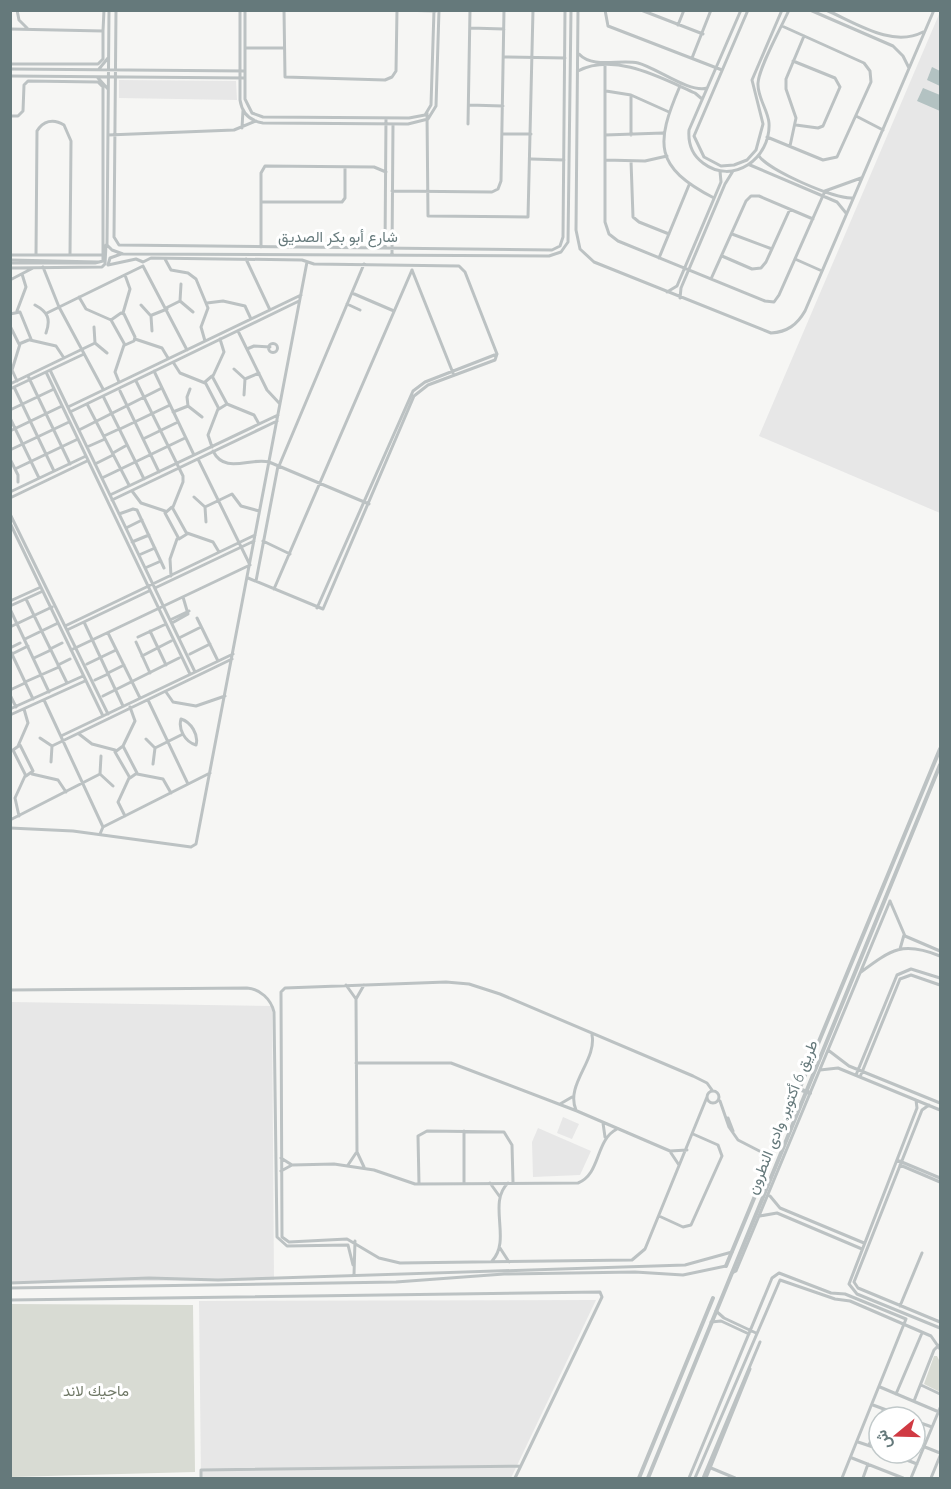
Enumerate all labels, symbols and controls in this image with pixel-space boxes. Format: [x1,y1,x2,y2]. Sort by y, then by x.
street label: شارع أبو بكر الصديق [278,227,398,248]
street label: طريق 6 أكتوبر, وادى النطرون [742,1037,823,1197]
park label: ماجيك لاند [63,1381,129,1400]
north arrow [867,1405,927,1465]
text: ش [870,1428,895,1452]

